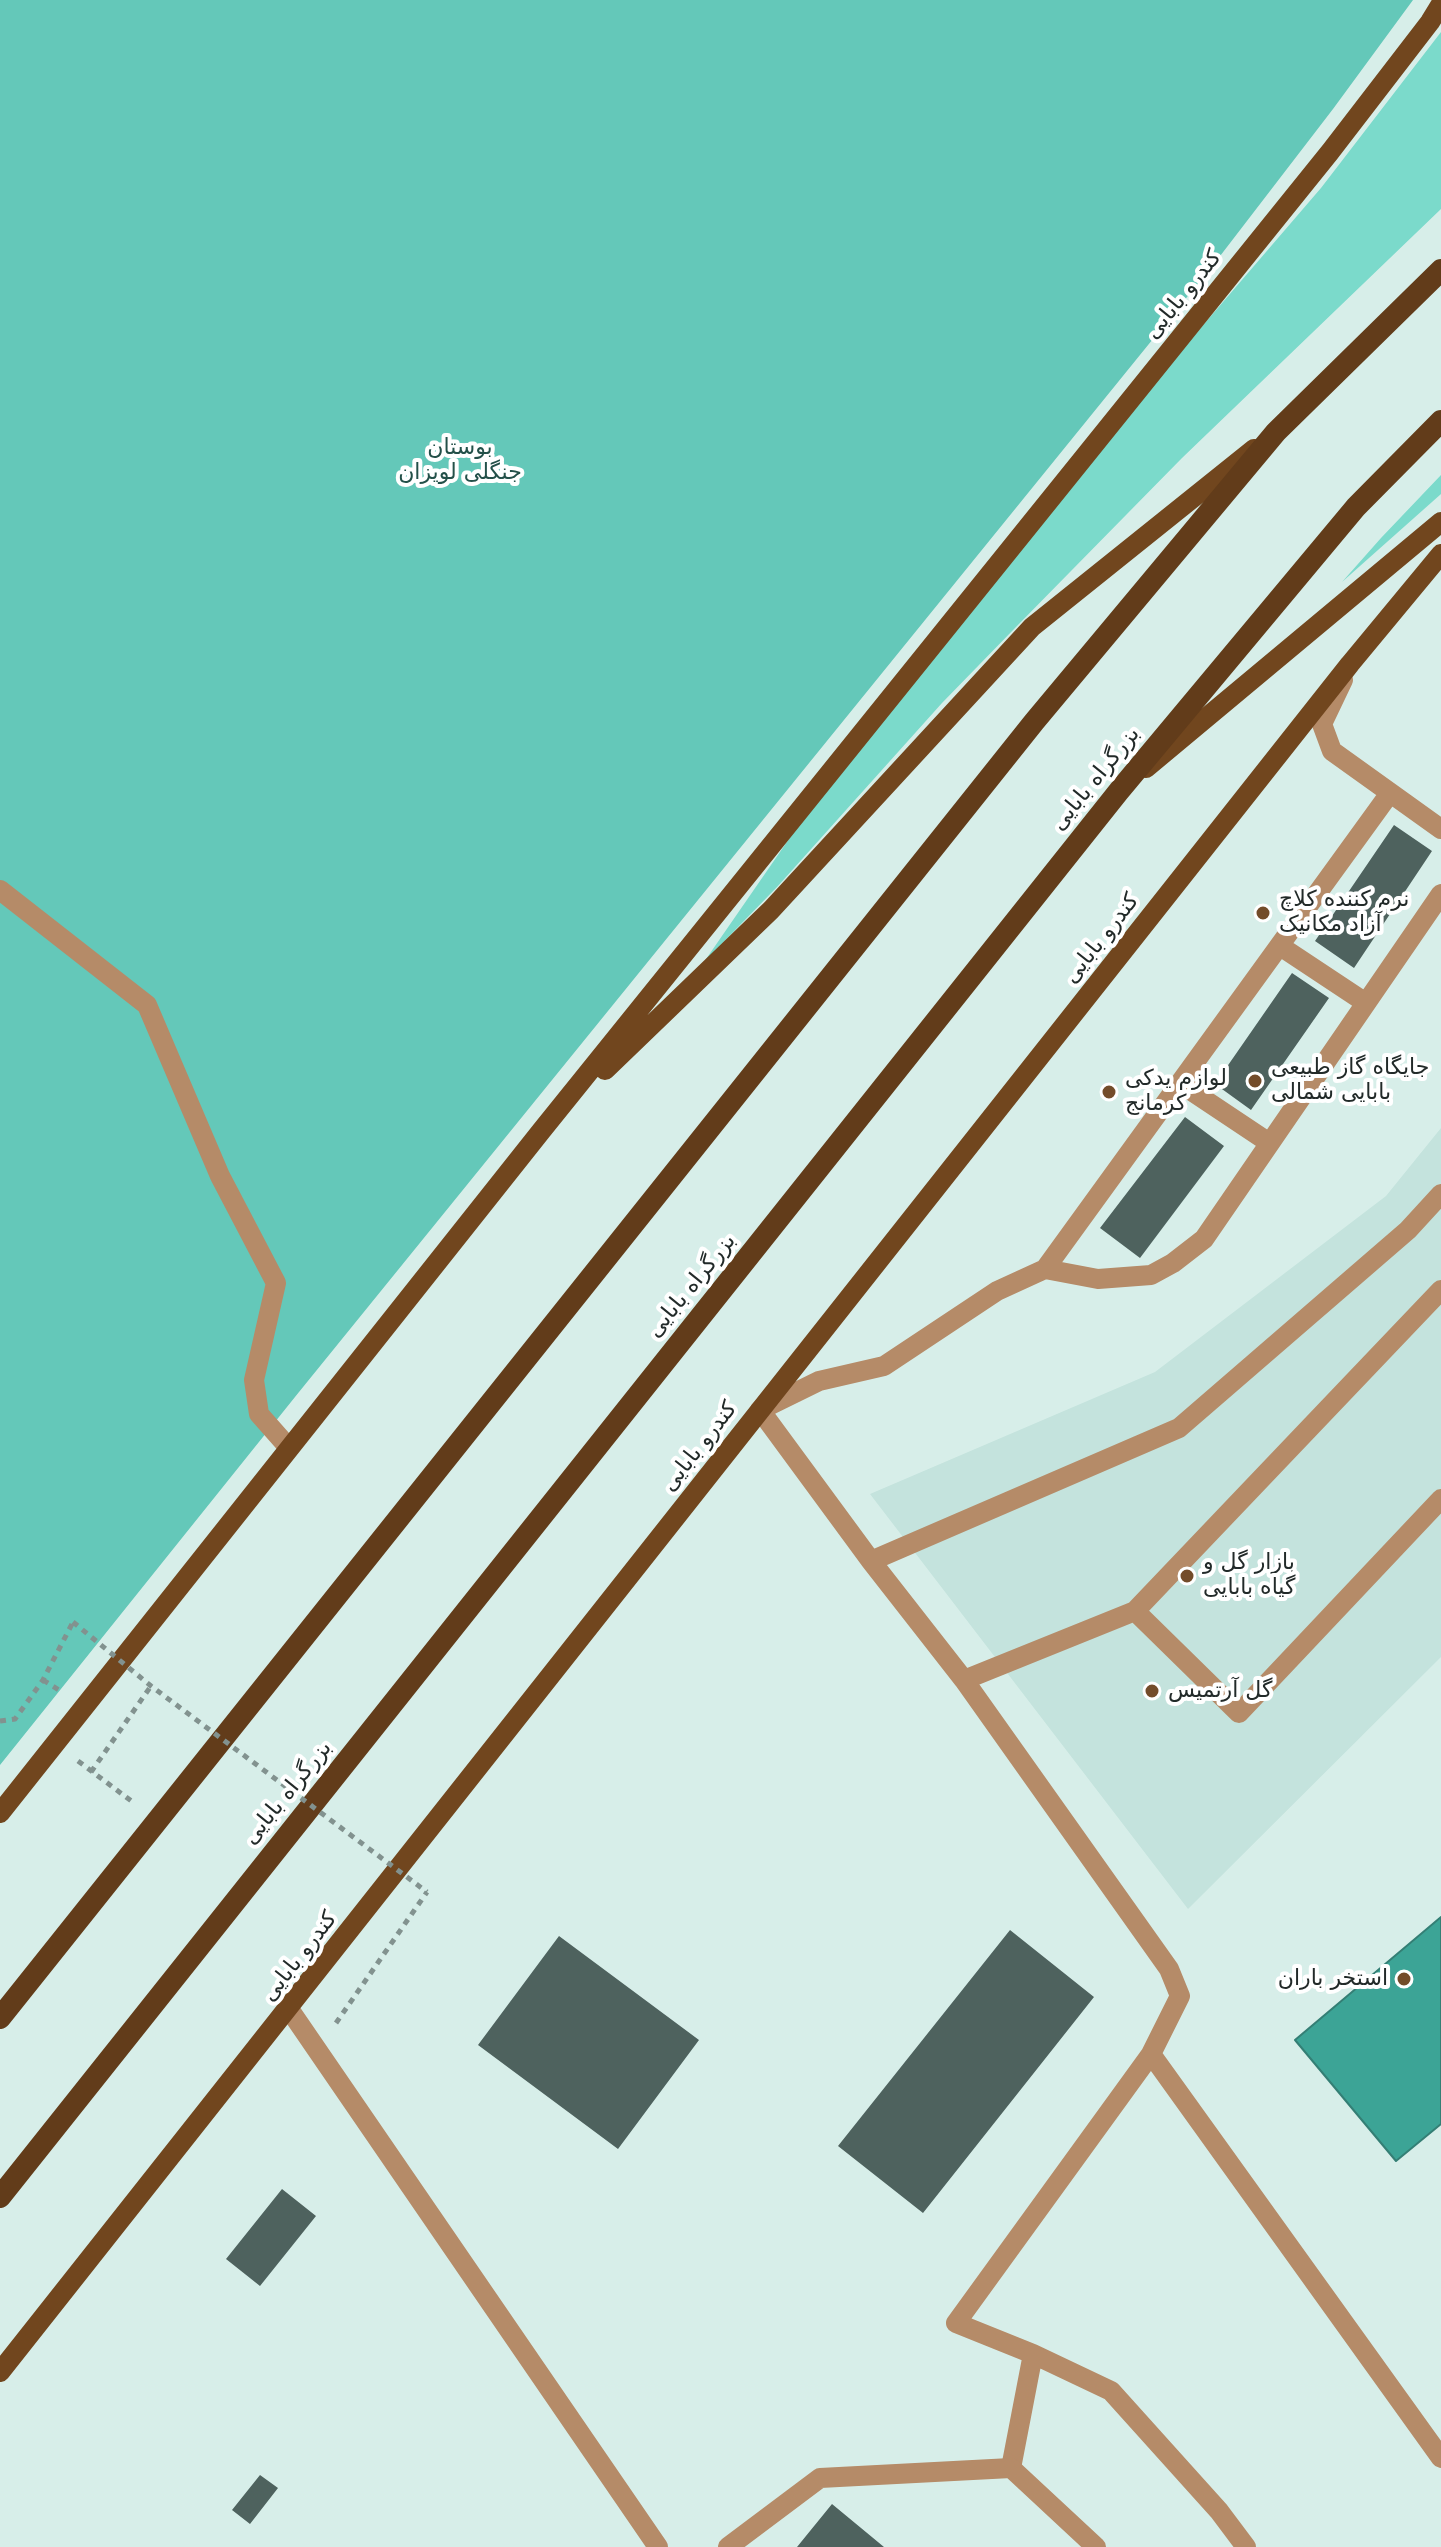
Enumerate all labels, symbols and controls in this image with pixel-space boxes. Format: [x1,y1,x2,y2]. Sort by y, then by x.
street label: کندرو بابایی [1140,245,1228,345]
park label: بوستان جنگلی لویزان [398,435,522,486]
street label: بزرگراه بابایی [1046,722,1146,836]
place label: نرم کننده کلاچ آزاد مکانیک [1279,887,1409,938]
street label: کندرو بابایی [1059,889,1145,989]
marker: نرم کننده کلاچ آزاد مکانیک [1254,904,1272,922]
place label: جایگاه گاز طبیعی بابایی شمالی [1271,1055,1429,1106]
place label: لوازم یدکی کرمانج [1125,1066,1227,1118]
marker: جایگاه گاز طبیعی بابایی شمالی [1246,1072,1264,1090]
marker: لوازم یدکی کرمانج [1100,1083,1118,1101]
street label: بزرگراه بابایی [642,1229,742,1343]
street label: کندرو بابایی [657,1397,743,1497]
place label: بازار گل و گیاه بابایی [1203,1550,1295,1602]
marker: بازار گل و گیاه بابایی [1178,1567,1196,1585]
place label: گل آرتمیس [1168,1678,1272,1704]
marker: گل آرتمیس [1143,1682,1161,1700]
street label: بزرگراه بابایی [238,1736,338,1850]
street label: کندرو بابایی [257,1907,343,2007]
place label: استخر باران [1278,1966,1388,1992]
marker: استخر باران [1395,1970,1413,1988]

